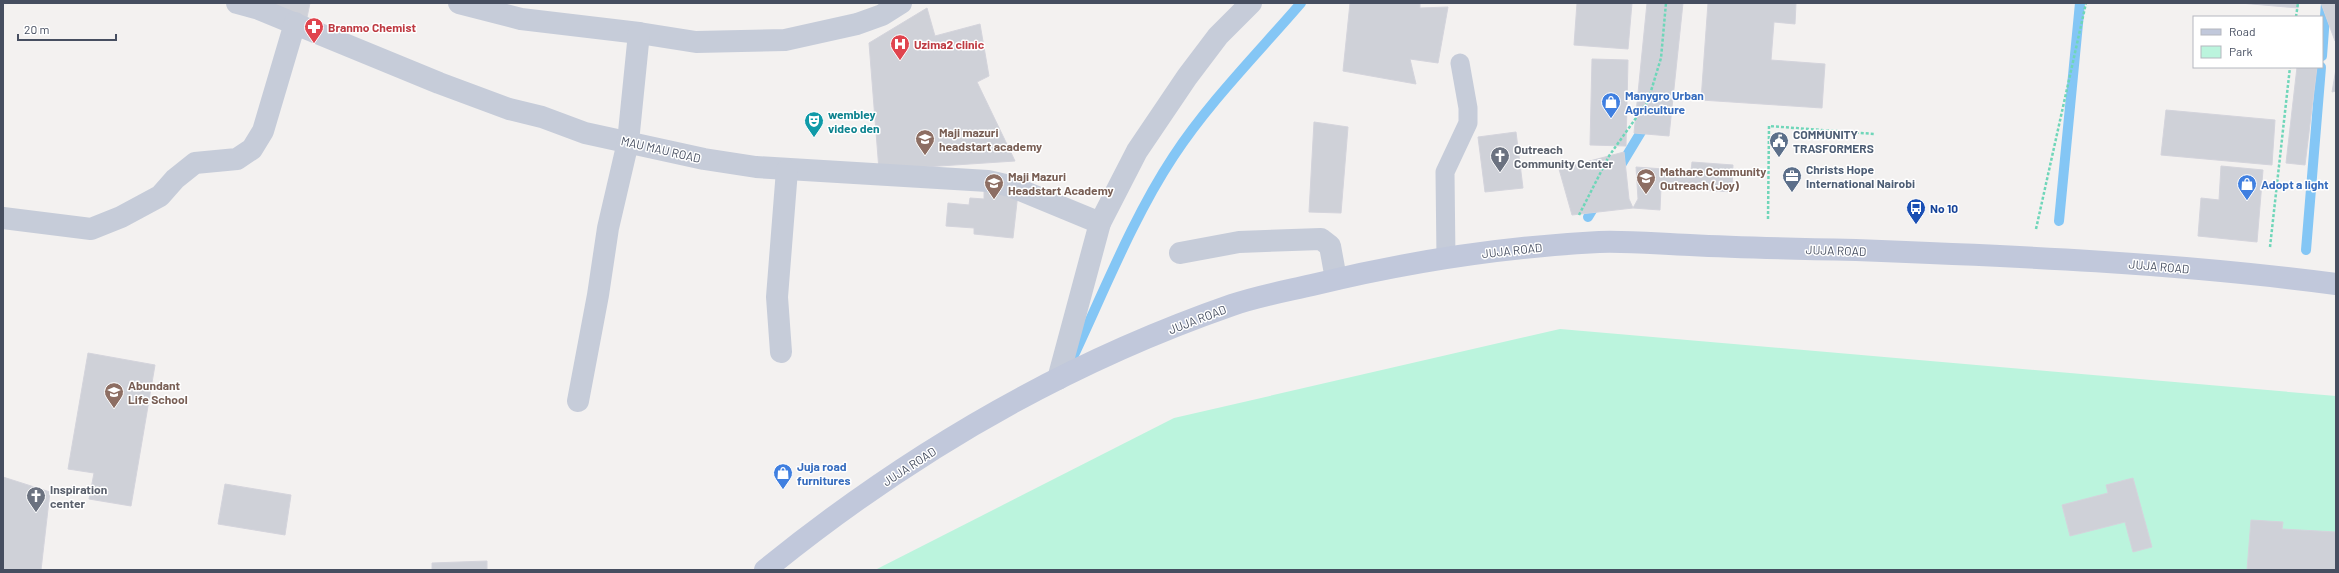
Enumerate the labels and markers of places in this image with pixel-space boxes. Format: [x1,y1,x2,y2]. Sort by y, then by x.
pharmacy icon: Branmo Chemist [303,16,325,44]
place label: Branmo Chemist [328,20,416,34]
hospital icon: Uzima2 clinic [889,33,911,61]
place label: Uzima2 clinic [914,37,985,51]
place label: Manygro Urban Agriculture [1625,88,1704,116]
shop icon: Manygro Urban Agriculture [1600,91,1622,119]
place label: wembley video den [828,107,880,135]
theatre icon: wembley video den [803,110,825,138]
place label: Maji mazuri headstart academy [939,125,1042,153]
place label: COMMUNITY TRASFORMERS [1793,127,1874,155]
school or university icon: Maji mazuri headstart academy [914,128,936,156]
public building icon: COMMUNITY TRASFORMERS [1768,130,1790,158]
place label: Outreach Community Center [1514,142,1614,170]
church icon: Outreach Community Center [1489,145,1511,173]
place label: Christs Hope International Nairobi [1806,162,1915,190]
place label: Mathare Community Outreach (Joy) [1660,164,1766,192]
office icon: Christs Hope International Nairobi [1781,165,1803,193]
school or university icon: Mathare Community Outreach (Joy) [1635,167,1657,195]
place label: Maji Mazuri Headstart Academy [1008,169,1113,197]
school or university icon: Maji Mazuri Headstart Academy [983,172,1005,200]
shop icon: Adopt a light [2236,173,2258,201]
place label: Adopt a light [2261,177,2329,191]
bus stop icon: No 10 [1905,197,1927,225]
place label: No 10 [1930,201,1958,215]
place label: Abundant Life School [128,378,188,406]
school or university icon: Abundant Life School [103,381,125,409]
place label: Juja road furnitures [797,459,850,487]
shop icon: Juja road furnitures [772,462,794,490]
place label: Inspiration center [50,482,107,510]
church icon: Inspiration center [25,485,47,513]

